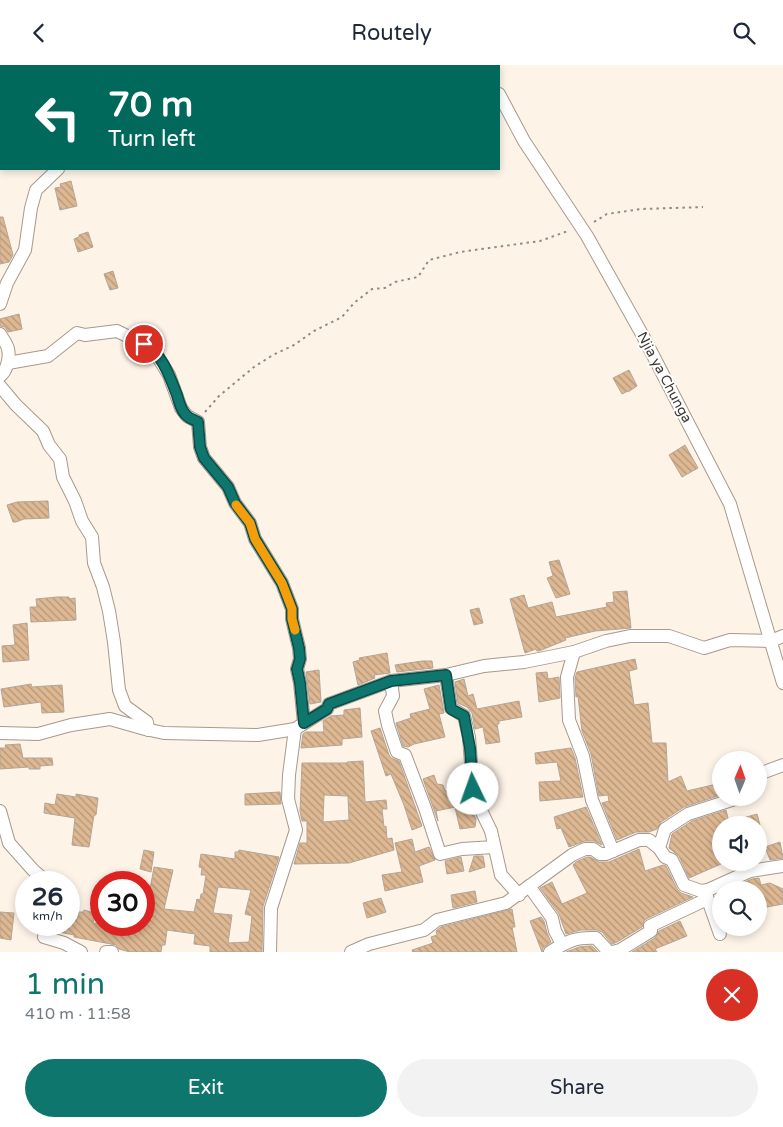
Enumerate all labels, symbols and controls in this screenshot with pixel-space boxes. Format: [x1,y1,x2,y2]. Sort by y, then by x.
icon: back [25,19,53,47]
icon: search [730,19,758,47]
text: Routely [351,20,432,46]
text: 70 m [108,84,193,126]
icon: left [25,85,90,150]
text: Turn left [108,126,196,152]
pin [123,323,165,365]
street label: Njia ya Chunga [633,329,696,426]
icon: arrive [130,330,158,358]
north arrow [712,751,768,806]
map controls [712,751,767,936]
position arrow [446,762,498,814]
button: sound [712,816,767,871]
speed limit sign: 30 [90,871,155,936]
button: search [712,881,767,936]
text: 26 [32,882,63,912]
text: km/h [32,909,63,923]
text: 1 min [25,966,105,1003]
button: close [706,969,758,1021]
text: 410 m · 11:58 [25,1004,131,1024]
button: Exit [25,1059,387,1117]
button: Share [397,1059,758,1117]

